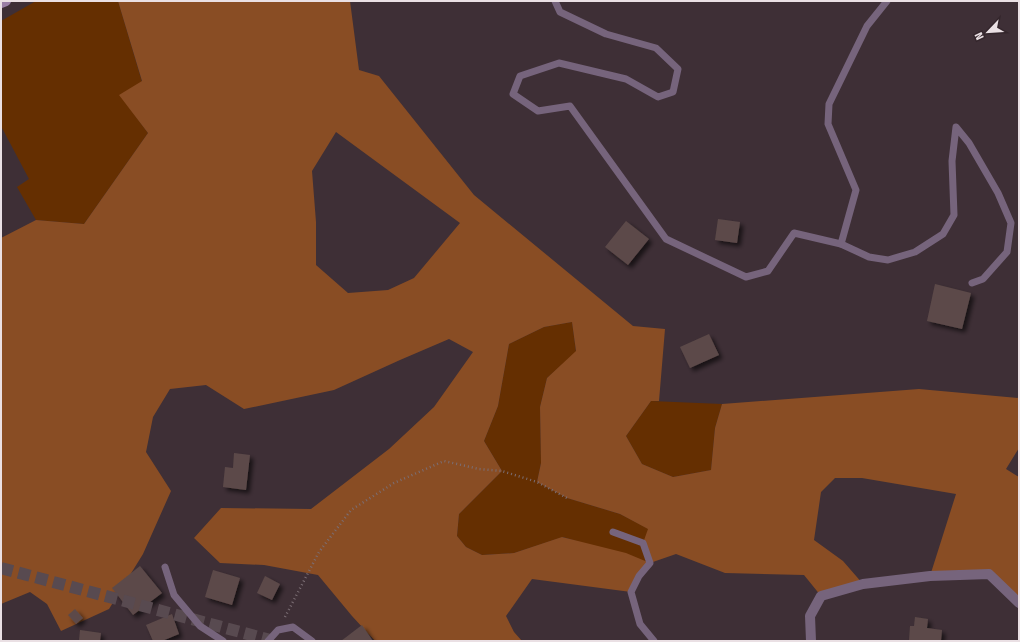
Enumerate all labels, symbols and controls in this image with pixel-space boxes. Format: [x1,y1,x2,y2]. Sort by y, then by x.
north arrow [968,12,1008,52]
text: N [972,30,987,42]

